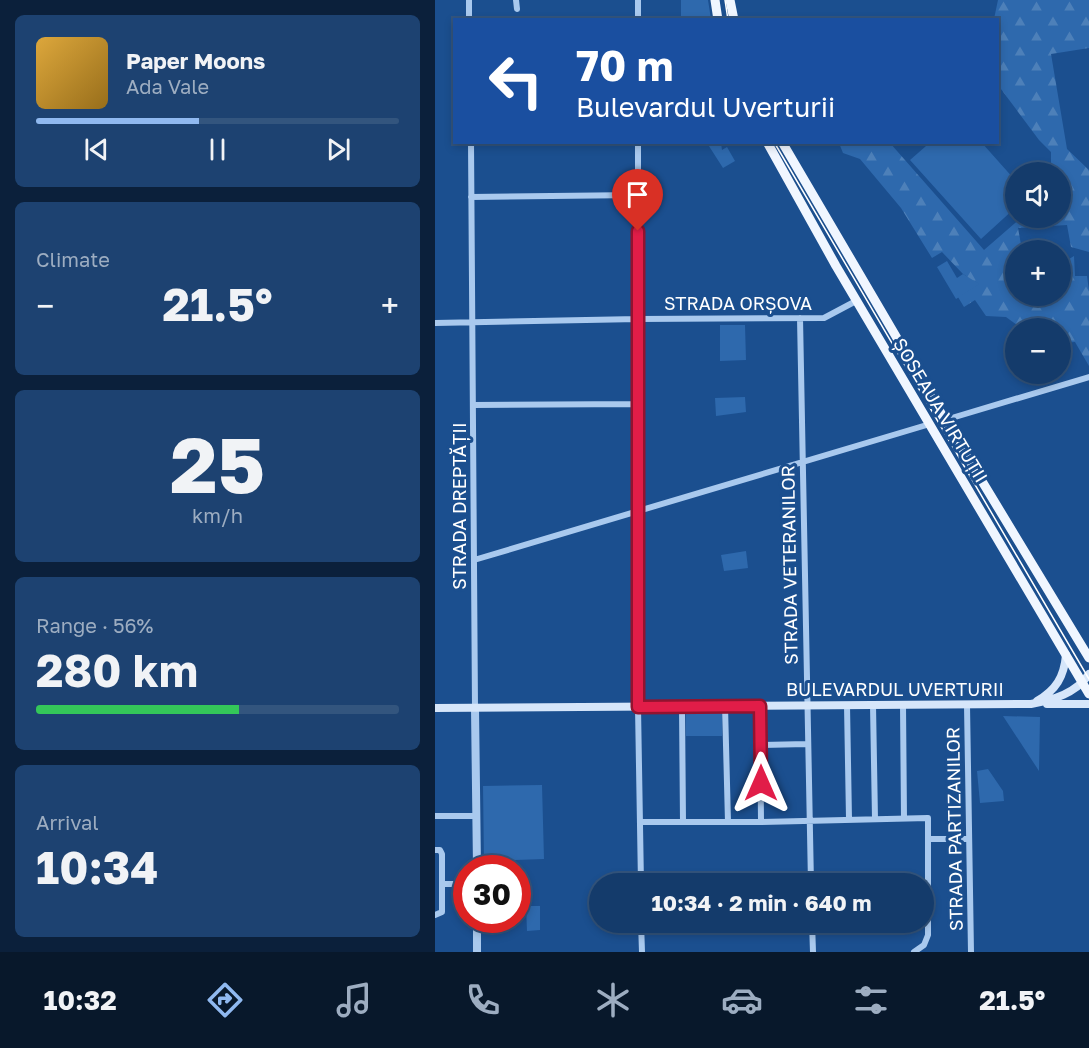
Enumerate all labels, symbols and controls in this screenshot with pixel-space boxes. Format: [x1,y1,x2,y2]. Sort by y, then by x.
text: 70 m [576,40,673,90]
icon: left [477,42,555,120]
text: Paper Moons [126,47,265,74]
text: Ada Vale [126,74,209,98]
text: Bulevardul Uverturii [576,91,835,123]
icon: previous [80,133,113,166]
icon: pause [201,133,234,166]
icon: next [322,133,355,166]
map controls [1005,162,1071,384]
button: sound [1005,162,1071,228]
pin [612,169,663,231]
icon: arrive [621,178,654,211]
button: + [1005,240,1071,306]
text: Climate [36,247,110,271]
text: 21.5° [162,277,273,331]
text: − [36,286,54,325]
text: + [381,286,399,325]
street label: STRADA ORȘOVA [664,292,812,314]
button: − [1005,318,1071,384]
street label: ȘOSEAUA VIRTUȚII [888,334,993,487]
text: 25 [170,417,265,510]
street label: STRADA DREPTĂȚII [448,422,471,590]
street label: STRADA VETERANILOR [776,465,802,665]
text: km/h [192,503,243,527]
text: Range · 56% [36,613,153,637]
text: 280 km [36,643,198,697]
street label: BULEVARDUL UVERTURII [786,678,1004,700]
street label: STRADA PARTIZANILOR [941,727,967,931]
position arrow [729,751,793,815]
text: Arrival [36,810,99,834]
text: 10:34 [36,840,158,894]
speed limit sign: 30 [453,855,531,933]
text: 10:34 · 2 min · 640 m [651,889,872,916]
icon: directions [204,979,246,1021]
icon: music [333,979,375,1021]
icon: phone [462,979,504,1021]
icon: climate [592,979,634,1021]
icon: car [721,979,763,1021]
icon: filters [850,979,892,1021]
text: 10:32 [44,984,117,1016]
text: 21.5° [979,984,1045,1016]

